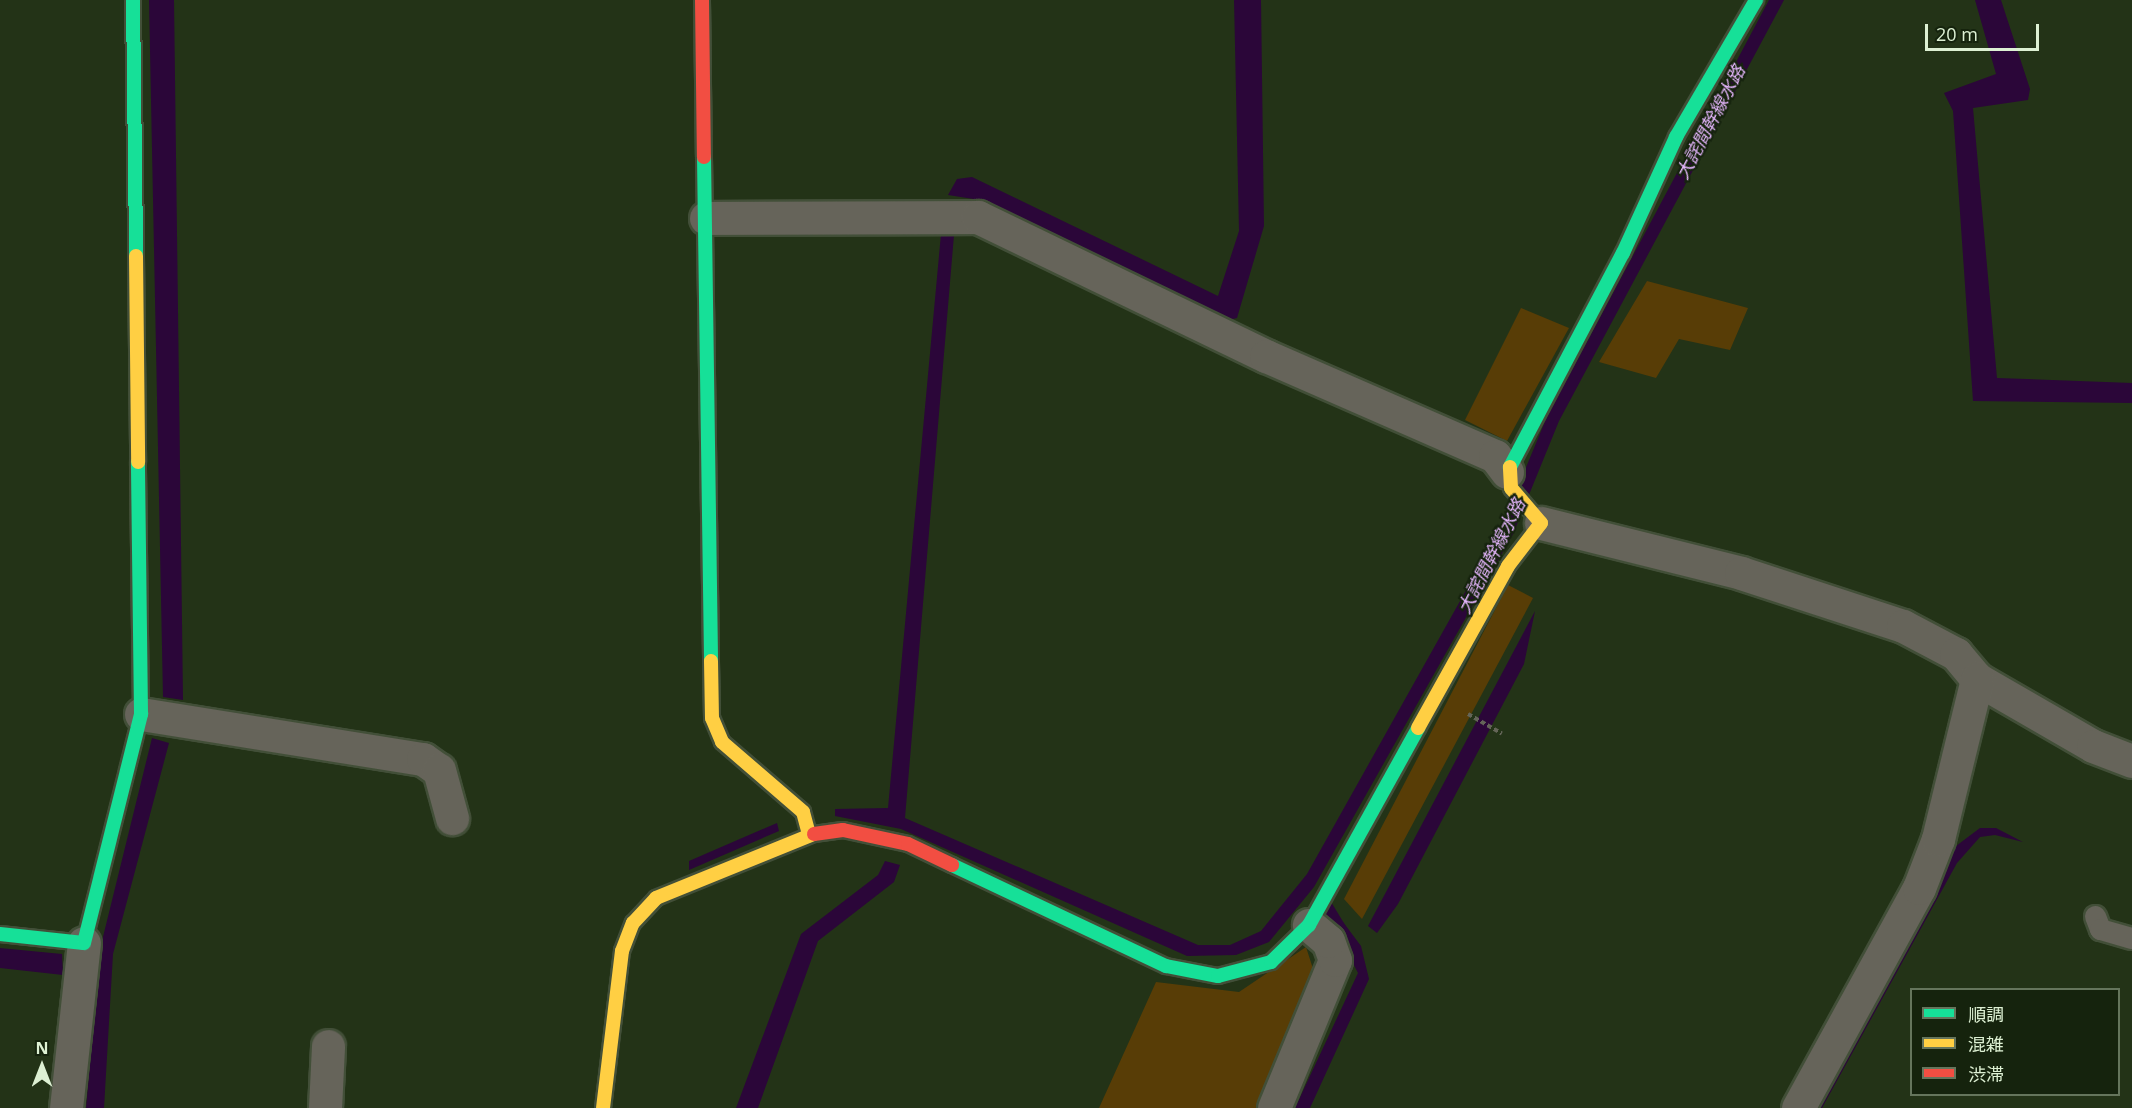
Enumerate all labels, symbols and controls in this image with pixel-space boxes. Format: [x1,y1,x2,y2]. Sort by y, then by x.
scale bar [1928,12,2042,50]
text: 20 m [1936,22,1978,46]
water label: 大詫間幹線水路 [1671,61,1749,183]
water label: 大詫間幹線水路 [1453,495,1529,617]
legend [1910,988,2120,1096]
text: 順調 [1968,1002,2004,1026]
text: 混雑 [1968,1032,2004,1056]
north arrow [12,1036,72,1096]
text: N [35,1037,49,1059]
text: 渋滞 [1968,1062,2004,1086]

